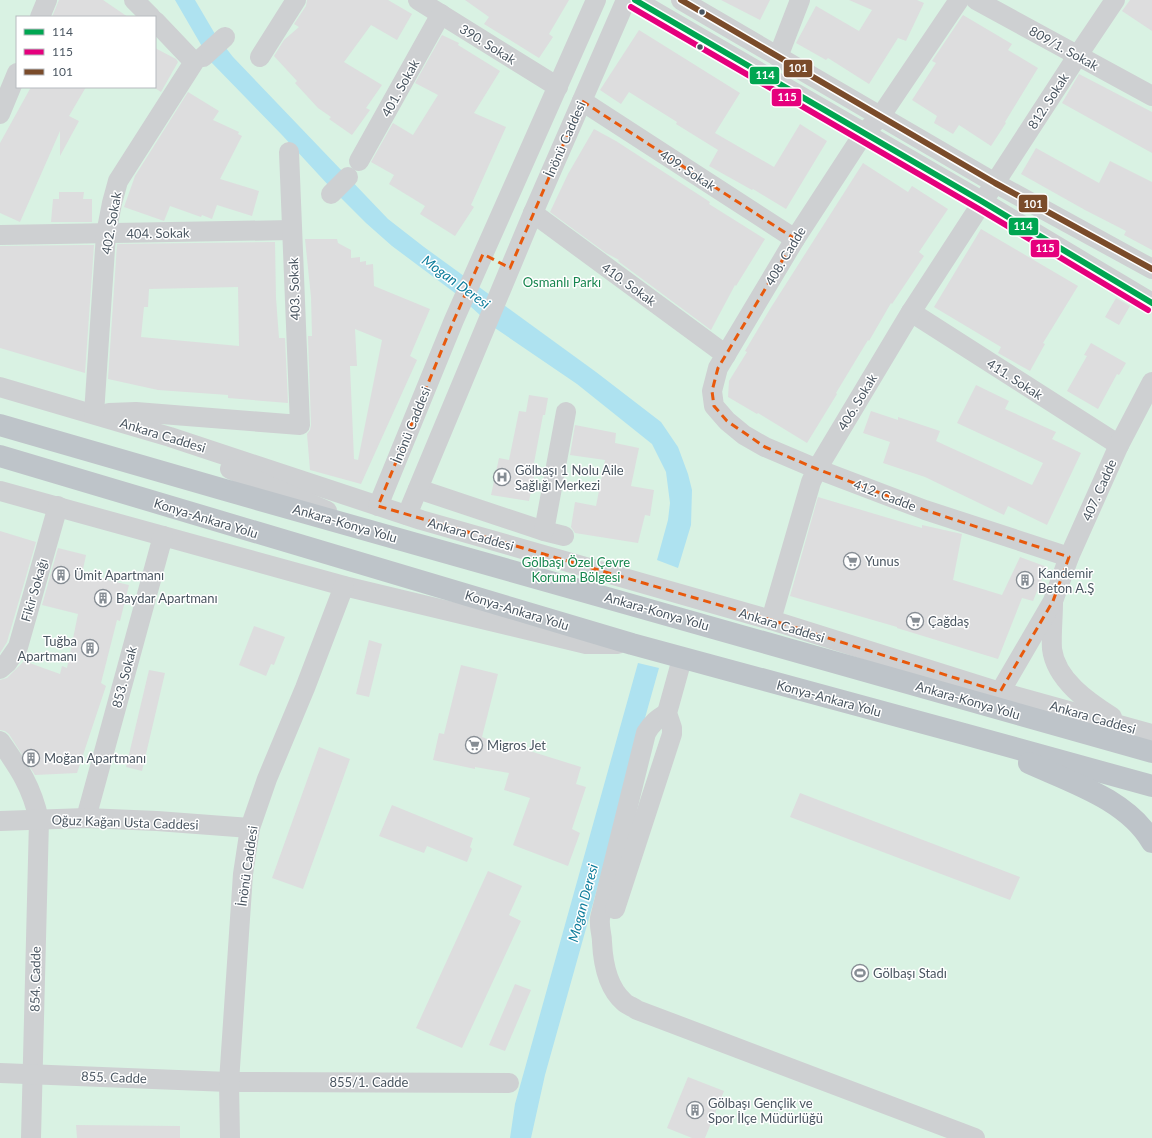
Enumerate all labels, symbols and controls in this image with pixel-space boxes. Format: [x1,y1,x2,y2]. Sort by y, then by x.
unlabelled marker [697,7,707,17]
legend [16,16,156,88]
street label: 390. Sokak [457,21,519,68]
street label: 809/1. Sokak [1027,22,1102,74]
text: 114 [52,24,73,39]
unlabelled marker [695,42,705,52]
text: 115 [52,44,73,59]
street label: 401. Sokak [378,56,422,119]
line badge: 101 [783,59,813,78]
text: 101 [788,61,808,74]
text: 101 [52,64,73,79]
line badge: 114 [749,66,780,85]
text: 114 [755,68,775,81]
street label: 812. Sokak [1024,70,1072,132]
line badge: 115 [771,88,802,107]
text: 115 [777,90,797,103]
street label: İnönü Caddesi [541,99,589,179]
street label: 409. Sokak [657,146,719,194]
street label: 402. Sokak [98,190,124,255]
line badge: 101 [1018,194,1048,213]
text: 101 [1023,197,1043,210]
line badge: 114 [1008,217,1039,236]
text: 114 [1013,219,1033,232]
street label: 404. Sokak [126,224,190,242]
street label: 408. Cadde [761,224,809,288]
line badge: 115 [1030,239,1060,258]
text: 115 [1035,241,1055,254]
water label: Mogan Deresi [419,251,494,312]
street label: 403. Sokak [285,257,303,321]
street label: 410. Sokak [599,259,660,309]
park label: Osmanlı Parkı [523,274,601,290]
street label: 411. Sokak [984,355,1046,403]
street label: 406. Sokak [834,371,880,433]
street label: İnönü Caddesi [388,384,434,466]
street label: Ankara Caddesi [118,414,208,456]
street label: 407. Cadde [1078,457,1120,523]
place label: Gölbaşı 1 Nolu Aile Sağlığı Merkezi [515,462,624,493]
hospital icon: Gölbaşı 1 Nolu Aile Sağlığı Merkezi [492,467,512,487]
street label: 412. Cadde [852,476,919,514]
street label: Konya-Ankara Yolu [152,495,260,541]
street label: Ankara-Konya Yolu [291,500,399,546]
street label: Ankara Caddesi [426,514,516,554]
supermarket icon: Yunus [842,551,862,571]
place label: Yunus [865,553,900,569]
park label: Gölbaşı Özel Çevre Koruma Bölgesi [522,554,630,585]
street label: Fikir Sokağı [17,556,51,624]
building icon: Ümit Apartmanı [51,565,71,585]
place label: Kandemir Beton A.Ş [1038,565,1094,596]
place label: Ümit Apartmanı [74,567,164,583]
building icon: Kandemir Beton A.Ş [1015,570,1035,590]
street label: Konya-Ankara Yolu [463,587,571,633]
building icon: Baydar Apartmanı [93,588,113,608]
street label: Ankara-Konya Yolu [603,588,711,634]
place label: Baydar Apartmanı [116,590,218,606]
street label: Ankara Caddesi [737,604,827,646]
supermarket icon: Çağdaş [905,611,925,631]
place label: Çağdaş [928,613,970,629]
place label: Tuğba Apartmanı [18,633,77,664]
building icon: Tuğba Apartmanı [80,638,100,658]
street label: 853. Sokak [108,644,140,710]
street label: Konya-Ankara Yolu [775,676,883,720]
street label: Ankara-Konya Yolu [914,677,1022,723]
street label: Ankara Caddesi [1048,697,1138,737]
supermarket icon: Migros Jet [464,735,484,755]
place label: Migros Jet [487,737,546,753]
building icon: Moğan Apartmanı [21,748,41,768]
place label: Moğan Apartmanı [44,750,146,766]
street label: Oğuz Kağan Usta Caddesi [51,811,199,833]
street label: İnönü Caddesi [233,825,261,907]
water label: Mogan Deresi [564,861,601,944]
street label: 854. Cadde [26,946,44,1012]
sports icon: Gölbaşı Stadı [850,963,870,983]
place label: Gölbaşı Stadı [873,965,947,981]
street label: 855. Cadde [81,1068,147,1086]
street label: 855/1. Cadde [329,1074,409,1090]
place label: Gölbaşı Gençlik ve Spor İlçe Müdürlüğü [708,1095,823,1126]
building icon: Gölbaşı Gençlik ve Spor İlçe Müdürlüğü [685,1100,705,1120]

